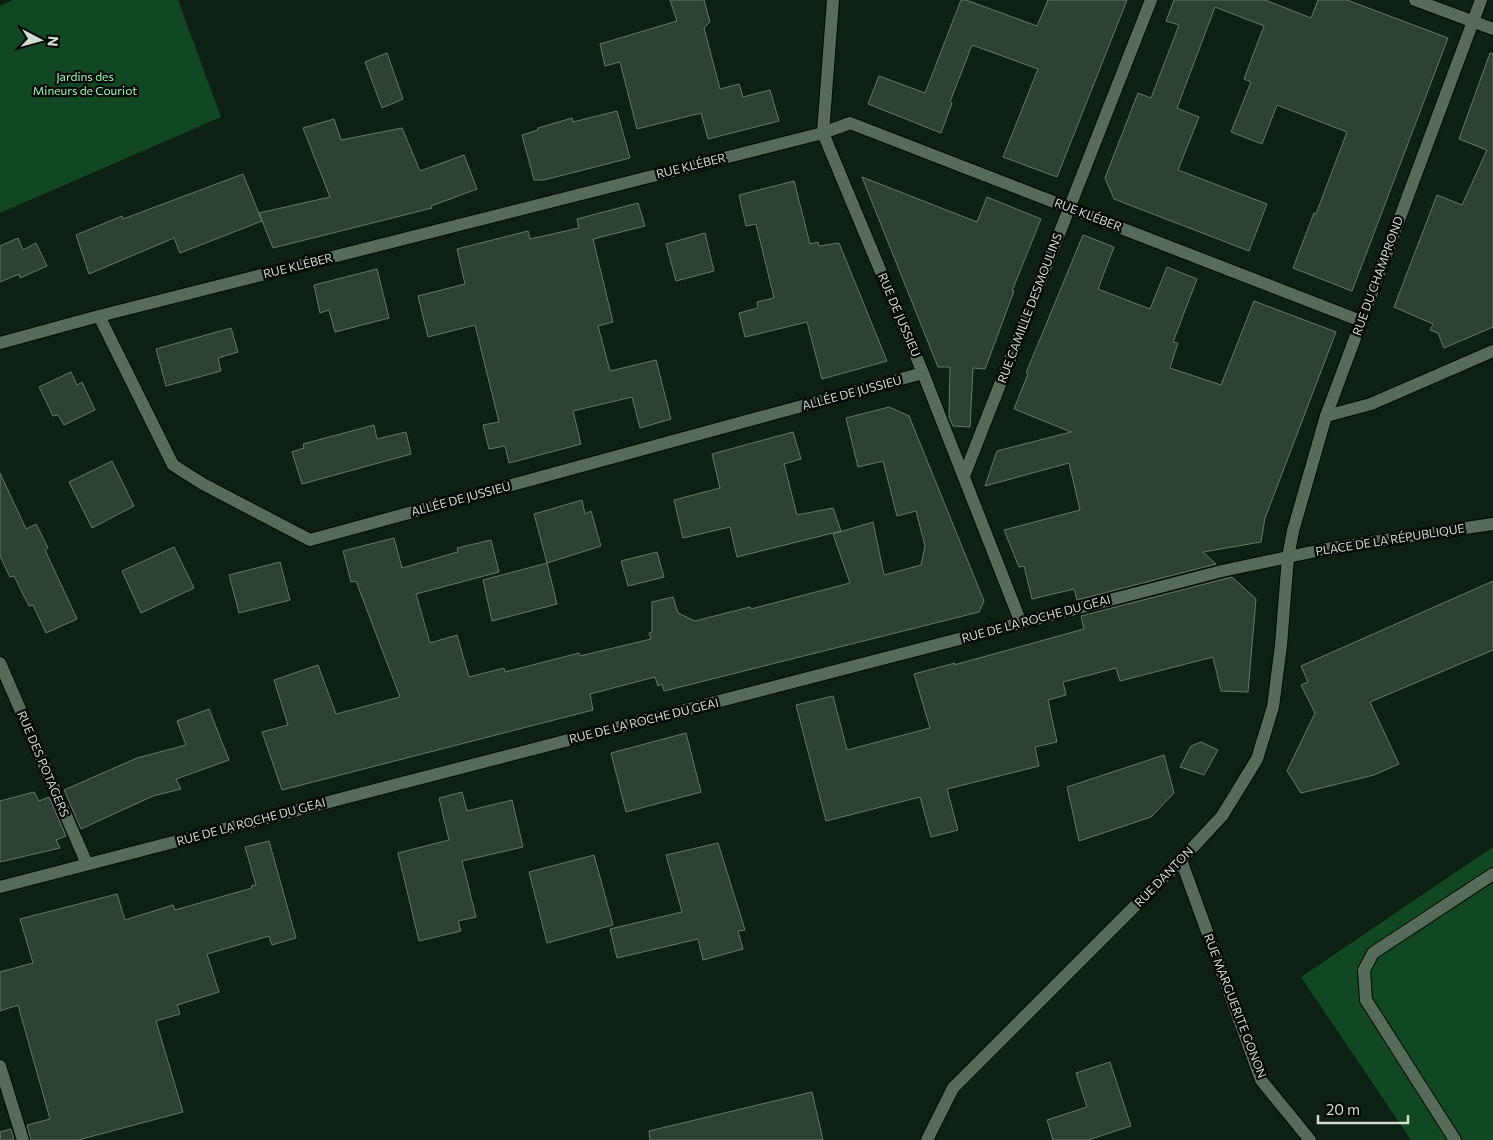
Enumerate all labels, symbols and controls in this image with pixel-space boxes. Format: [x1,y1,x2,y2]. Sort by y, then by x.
north arrow [15,15,65,65]
text: N [44,35,62,48]
park label: Jardins des Mineurs de Couriot [33,69,137,97]
street label: RUE KLÉBER [655,150,727,180]
street label: RUE KLÉBER [1053,195,1124,233]
street label: RUE DU CHAMPROND [1349,214,1405,337]
street label: RUE CAMILLE DESMOULINS [994,231,1064,385]
street label: RUE KLÉBER [262,250,334,280]
street label: RUE DE JUSSIEU [875,271,924,359]
street label: ALLÉE DE JUSSIEU [800,372,903,413]
street label: ALLÉE DE JUSSIEU [409,478,512,519]
street label: PLACE DE LA RÉPUBLIQUE [1314,520,1465,558]
street label: RUE DE LA ROCHE DU GEAI [960,591,1112,645]
street label: RUE DE LA ROCHE DU GEAI [568,695,720,745]
street label: RUE DES POTAGERS [15,708,73,819]
street label: RUE DE LA ROCHE DU GEAI [175,794,327,848]
street label: RUE DANTON [1131,843,1195,909]
street label: RUE MARGUERITE GONON [1202,932,1270,1080]
scale bar [1318,1092,1408,1124]
text: 20 m [1326,1100,1360,1118]

